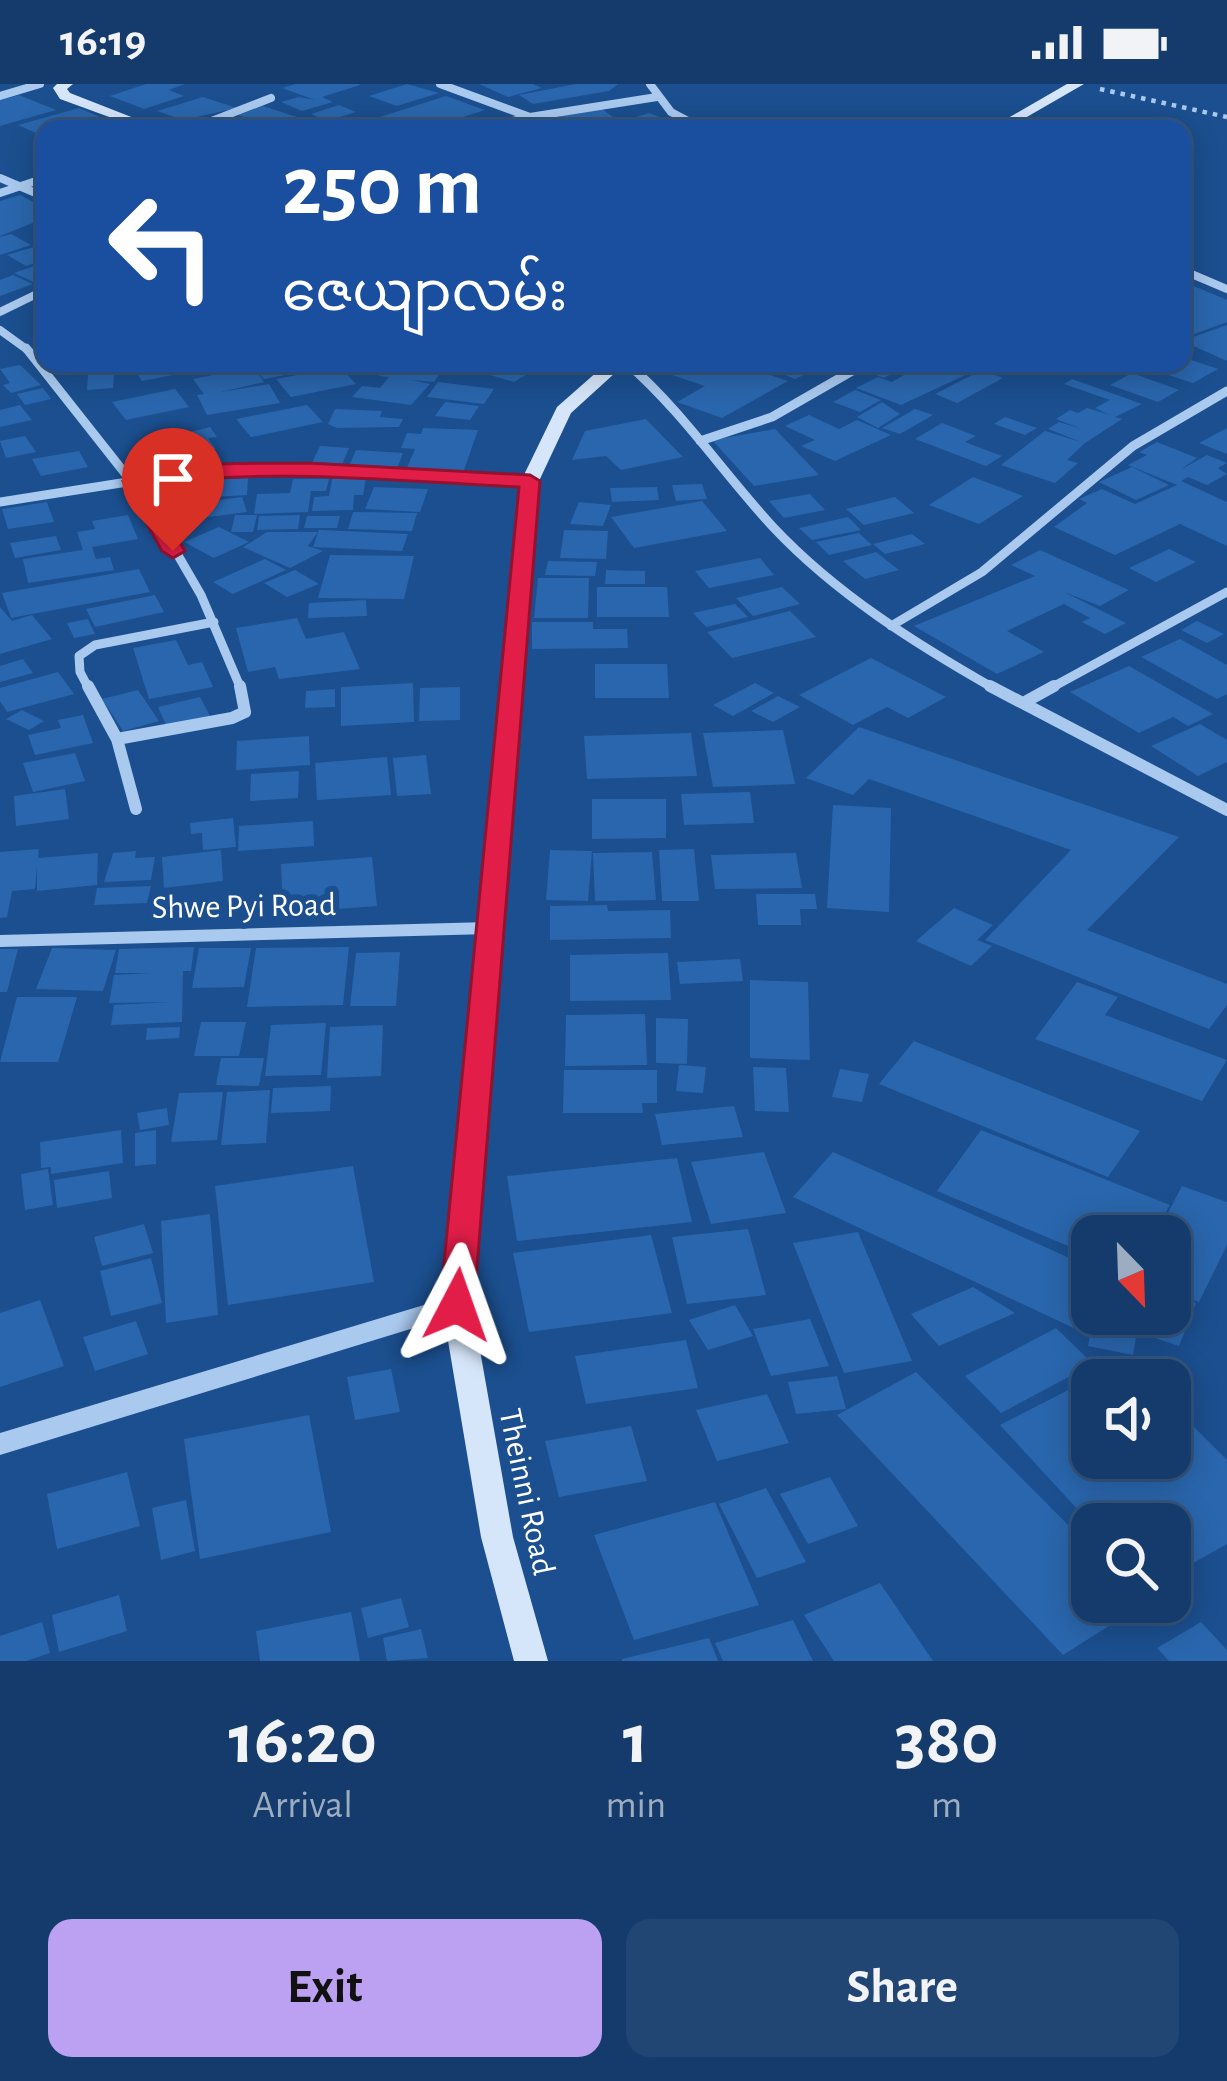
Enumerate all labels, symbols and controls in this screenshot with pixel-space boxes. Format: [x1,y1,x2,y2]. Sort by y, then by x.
text: 16:19 [60,19,146,64]
text: 250 m [282,146,482,230]
icon: left [84,168,240,324]
text: ဇေယျာလမ်း [282,267,568,321]
pin [122,428,224,551]
icon: arrive [140,446,206,512]
street label: Shwe Pyi Road [151,889,337,925]
north arrow [1071,1215,1191,1335]
map controls [1071,1215,1191,1623]
position arrow [394,1242,520,1368]
button: sound [1071,1359,1191,1479]
street label: Theinni Road [492,1406,560,1578]
button: search [1071,1503,1191,1623]
text: 16:20 [228,1704,377,1776]
text: 1 [623,1704,649,1776]
text: 380 [895,1704,999,1776]
text: Arrival [253,1786,353,1825]
text: min [605,1786,666,1825]
text: m [931,1786,962,1825]
button: Exit [48,1919,602,2057]
button: Share [626,1919,1179,2057]

